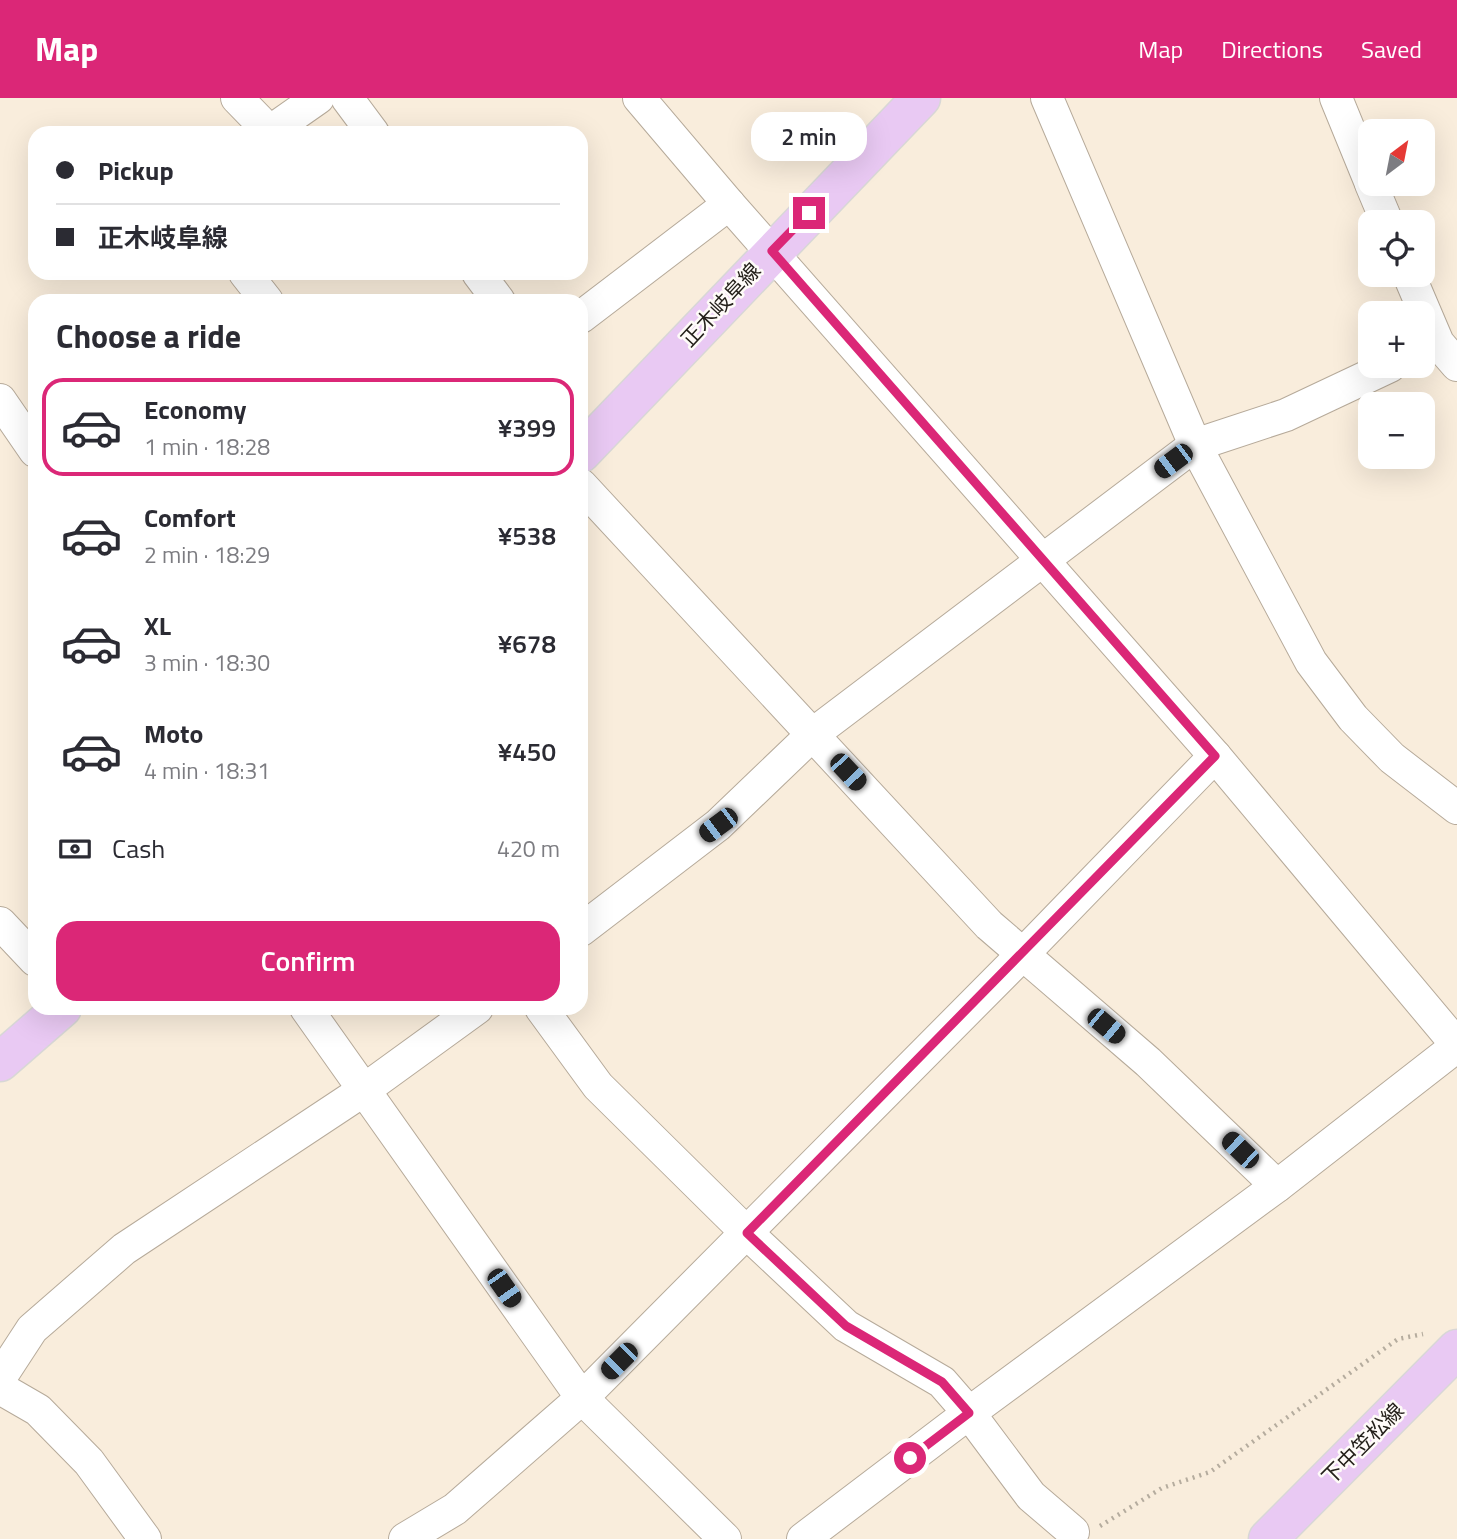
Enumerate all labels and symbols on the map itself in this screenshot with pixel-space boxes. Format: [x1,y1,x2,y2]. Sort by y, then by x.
callout: 2 min [751,111,867,160]
north arrow [1358,119,1435,196]
route end [793,197,825,229]
street label: 正木岐阜線 [673,255,768,354]
car [1150,440,1197,482]
car [826,749,871,795]
car [695,804,742,846]
car [1084,1004,1129,1048]
car [1218,1128,1263,1172]
car [484,1265,525,1311]
car [597,1339,642,1383]
street label: 下中笠松線 [1314,1395,1411,1492]
route start [894,1442,926,1474]

